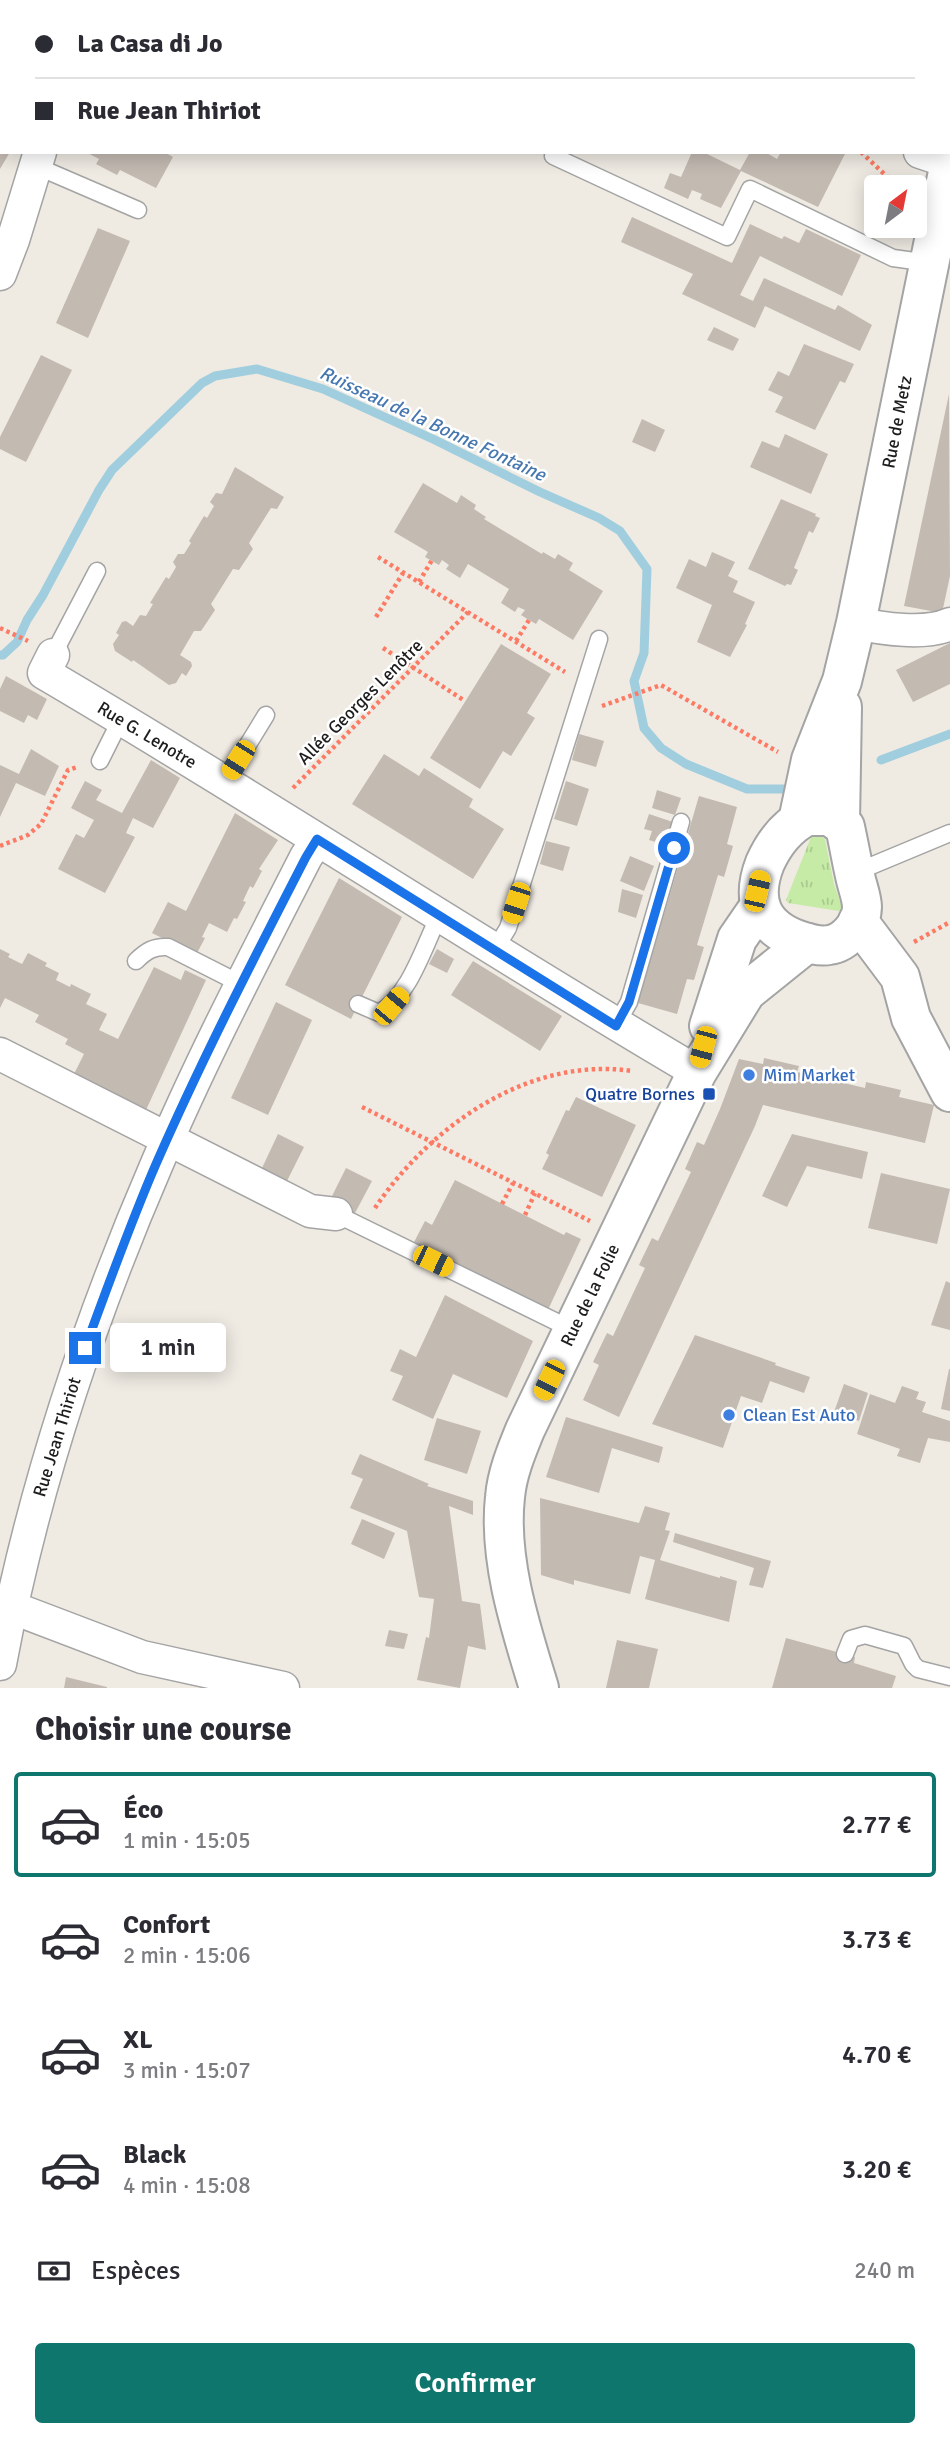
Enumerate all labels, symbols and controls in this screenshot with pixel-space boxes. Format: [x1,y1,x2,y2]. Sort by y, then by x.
text: La Casa di Jo [77,28,223,60]
text: Rue Jean Thiriot [77,95,261,127]
north arrow [864,175,928,238]
map controls [864,175,927,238]
water label: Ruisseau de la Bonne Fontaine [316,361,551,488]
street label: Rue de Metz [877,374,917,470]
street label: Allée Georges Lenôtre [293,635,427,769]
street label: Rue G. Lenotre [93,697,201,773]
car [218,737,259,783]
route start [658,832,690,864]
car [743,868,772,914]
car [500,880,533,926]
car [370,983,413,1029]
car [688,1024,719,1070]
place label: Mim Market [763,1064,855,1086]
marker: Mim Market [741,1067,757,1083]
place label: Quatre Bornes [585,1083,695,1105]
marker: Quatre Bornes [701,1086,717,1102]
street label: Rue de la Folie [556,1240,624,1350]
car [410,1242,457,1280]
callout: 1 min [110,1324,225,1372]
route end [69,1332,101,1364]
text: 1 min [140,1333,196,1362]
car [531,1357,568,1403]
street label: Rue Jean Thiriot [28,1374,86,1500]
place label: Clean Est Auto [743,1404,855,1426]
marker: Clean Est Auto [721,1407,737,1423]
text: Choisir une course [35,1710,292,1749]
icon: car [39,1793,102,1856]
text: Éco [123,1794,163,1826]
text: 2.77 € [842,1809,911,1841]
text: 1 min · 15:05 [123,1826,251,1855]
icon: car [39,1908,102,1971]
text: Confort [123,1909,210,1941]
text: 3.73 € [842,1924,911,1956]
text: 2 min · 15:06 [123,1941,251,1970]
icon: car [39,2023,102,2086]
text: XL [123,2024,153,2056]
text: 4.70 € [842,2039,911,2071]
text: 3 min · 15:07 [123,2056,251,2085]
icon: car [39,2138,102,2201]
text: Black [123,2139,186,2171]
text: 3.20 € [842,2154,911,2186]
text: 4 min · 15:08 [123,2171,251,2200]
icon: cash [35,2252,73,2290]
text: Espèces [91,2255,180,2287]
text: 240 m [854,2256,915,2285]
button: Confirmer [35,2343,915,2423]

